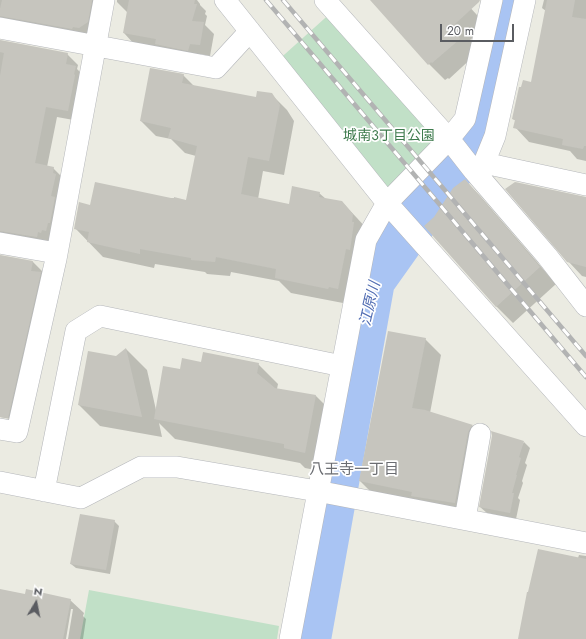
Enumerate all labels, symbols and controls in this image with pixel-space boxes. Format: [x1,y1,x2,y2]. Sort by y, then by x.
scale bar [442,16,516,42]
text: 20 m [447,22,474,40]
park label: 城南３丁目公園 [343,129,435,145]
water label: 江原川 [357,280,385,328]
district label: 八王寺一丁目 [309,461,399,479]
north arrow [16,583,56,623]
text: N [32,583,44,600]

